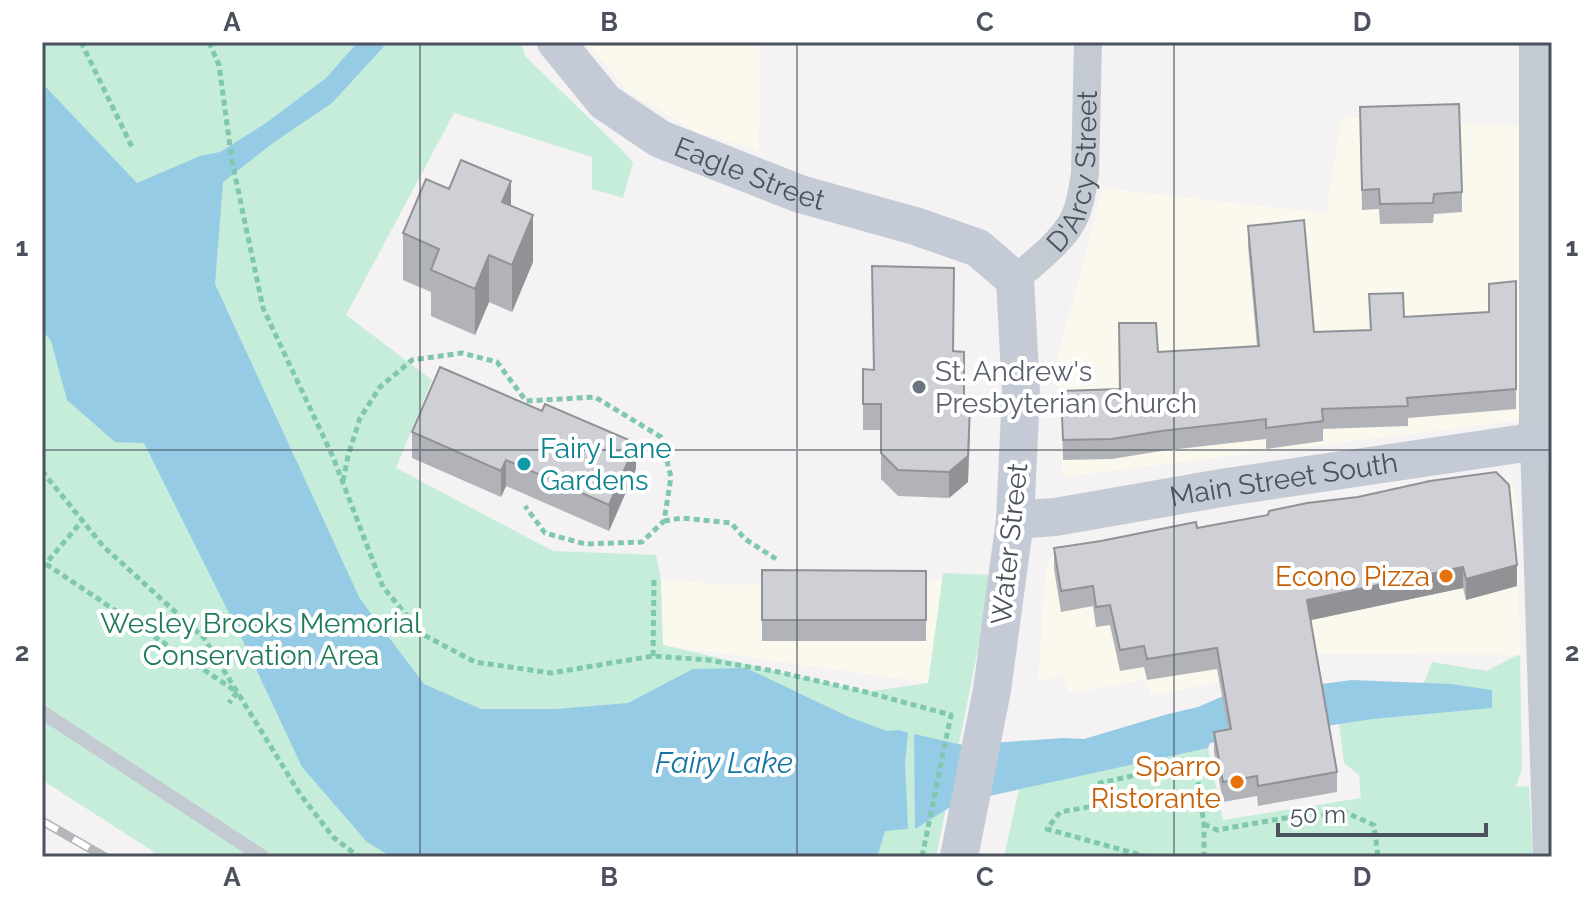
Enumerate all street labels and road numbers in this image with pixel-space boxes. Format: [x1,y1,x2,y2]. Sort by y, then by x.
street label: D'Arcy Street [1040,89,1104,259]
street label: Eagle Street [670,130,829,217]
street label: Main Street South [1167,446,1400,514]
street label: Water Street [985,461,1034,627]

